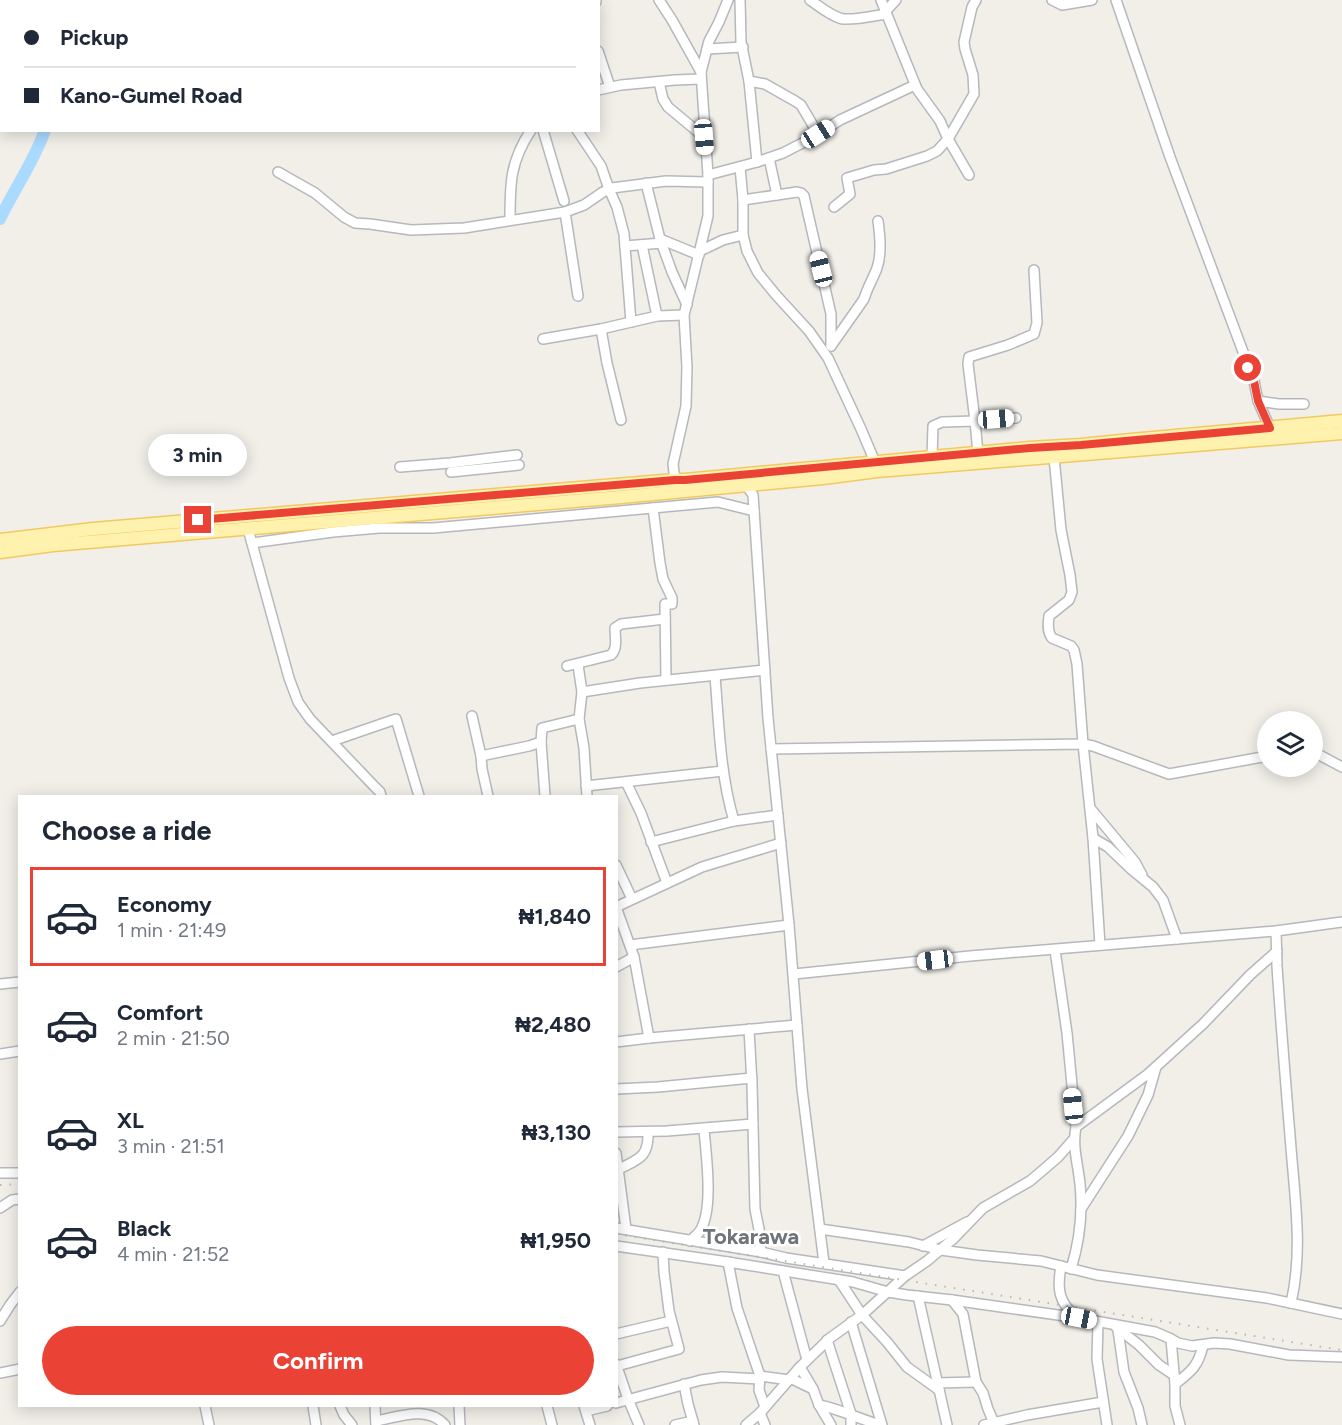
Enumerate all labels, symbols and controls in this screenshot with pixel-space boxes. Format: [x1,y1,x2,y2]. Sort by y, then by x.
text: Pickup [60,24,129,51]
text: Kano-Gumel Road [60,82,243,109]
car [798,117,838,151]
car [693,118,715,156]
car [808,249,834,289]
route start [1234,354,1261,381]
car [977,409,1015,429]
callout: 3 min [148,433,248,475]
text: 3 min [173,443,222,467]
route end [184,506,211,533]
map controls [1257,711,1323,777]
button: layers [1257,711,1323,777]
text: Choose a ride [42,814,211,847]
icon: car [45,890,99,944]
text: Economy [117,891,212,918]
text: ₦1,840 [519,903,591,930]
text: 1 min · 21:49 [117,918,226,942]
car [916,949,954,971]
icon: car [45,998,99,1052]
text: Comfort [117,999,203,1026]
text: ₦2,480 [515,1011,591,1038]
text: 2 min · 21:50 [117,1026,230,1050]
car [1062,1087,1084,1125]
icon: car [45,1106,99,1160]
text: XL [117,1107,144,1134]
text: ₦3,130 [521,1119,591,1146]
text: 3 min · 21:51 [117,1134,225,1158]
icon: car [45,1214,99,1268]
text: Black [117,1215,171,1242]
district label: Tokarawa [703,1223,799,1250]
text: ₦1,950 [520,1227,591,1254]
text: 4 min · 21:52 [117,1242,229,1266]
car [1060,1306,1098,1330]
button: Confirm [42,1326,594,1395]

